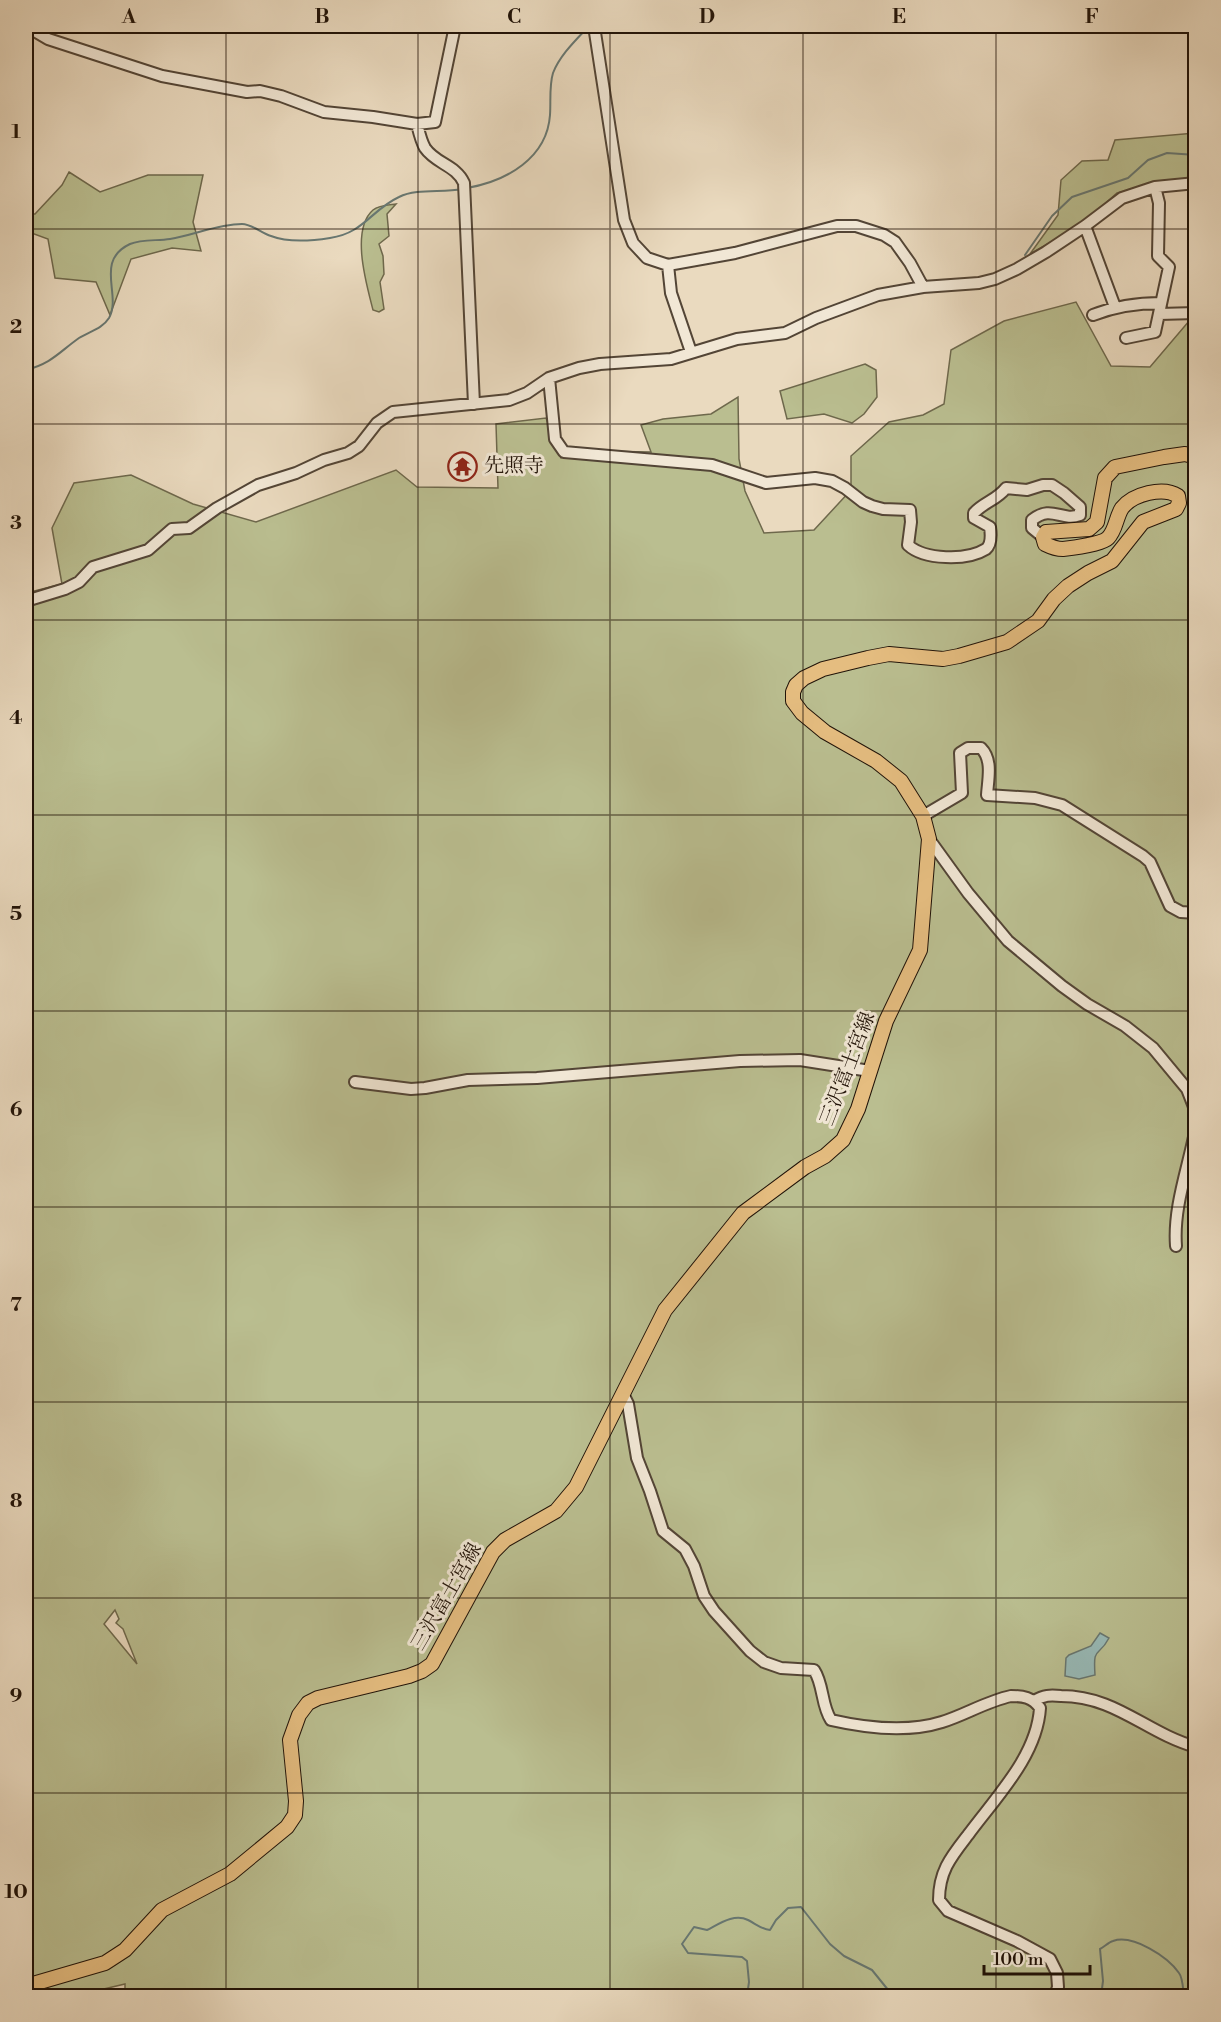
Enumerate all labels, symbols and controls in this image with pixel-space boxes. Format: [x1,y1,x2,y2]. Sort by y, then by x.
text: A [121,5,137,30]
text: B [314,5,330,30]
text: C [507,5,521,30]
text: D [699,5,715,30]
text: E [892,5,906,30]
text: F [1085,5,1099,30]
text: 1 [11,120,21,145]
text: 2 [10,315,22,340]
temple icon: 先照寺 [447,450,479,482]
place label: 先照寺 [484,454,544,479]
text: 3 [10,511,22,536]
text: 4 [9,706,23,731]
text: 5 [10,902,22,927]
street label: 三沢富士宮線 [815,1009,881,1129]
text: 6 [10,1098,23,1123]
text: 7 [10,1293,22,1318]
text: 8 [10,1489,23,1514]
street label: 三沢富士宮線 [406,1539,488,1655]
text: 9 [10,1684,22,1709]
text: 10 [4,1880,28,1905]
scale bar [984,1938,1090,1976]
text: 100 m [993,1948,1044,1971]

